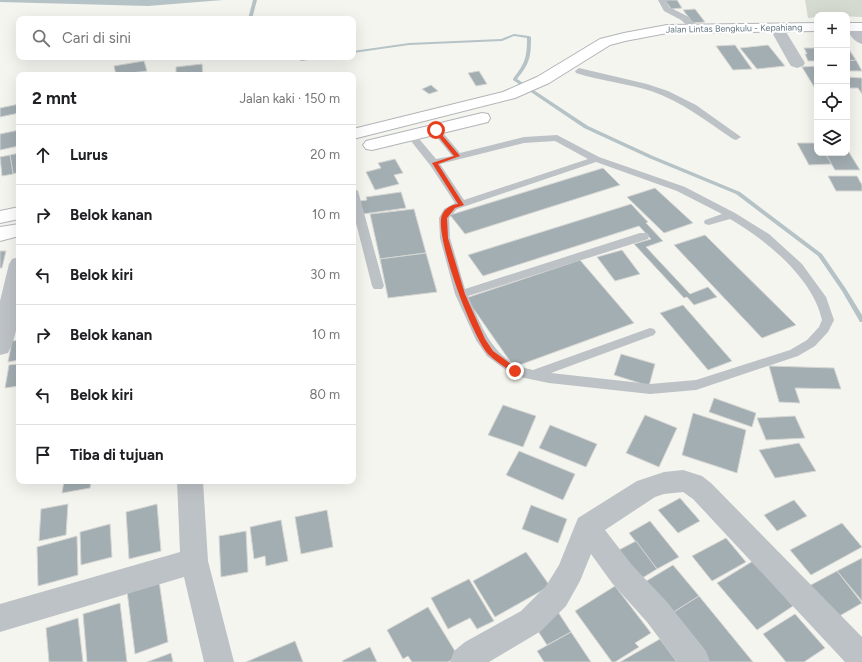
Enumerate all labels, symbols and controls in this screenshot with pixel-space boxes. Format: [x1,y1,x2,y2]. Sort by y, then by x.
map controls [814,12,850,156]
button: + [814,12,850,48]
search box [16,16,356,60]
street label: Jalan Lintas Bengkulu - Kepahiang [666,21,802,35]
icon: search [30,27,52,49]
text: Cari di sini [62,29,131,47]
button: − [814,48,850,84]
button: locate [814,84,850,120]
text: 2 mnt [32,88,77,108]
text: Jalan kaki · 150 m [239,91,340,106]
button: layers [814,120,850,156]
route start [427,121,445,139]
icon: ahead [32,144,54,166]
text: Lurus [70,146,108,164]
text: 20 m [310,147,340,162]
icon: right [32,204,54,226]
text: Belok kanan [70,206,152,224]
text: 10 m [312,207,340,222]
icon: left [32,264,54,286]
text: Belok kiri [70,266,133,284]
text: 30 m [310,267,340,282]
icon: right [32,324,54,346]
text: Belok kanan [70,326,152,344]
text: 10 m [312,327,340,342]
route end [506,362,524,380]
icon: left [32,384,54,406]
text: Belok kiri [70,386,133,404]
text: 80 m [309,387,340,402]
icon: arrive [32,444,54,466]
text: Tiba di tujuan [70,446,164,464]

